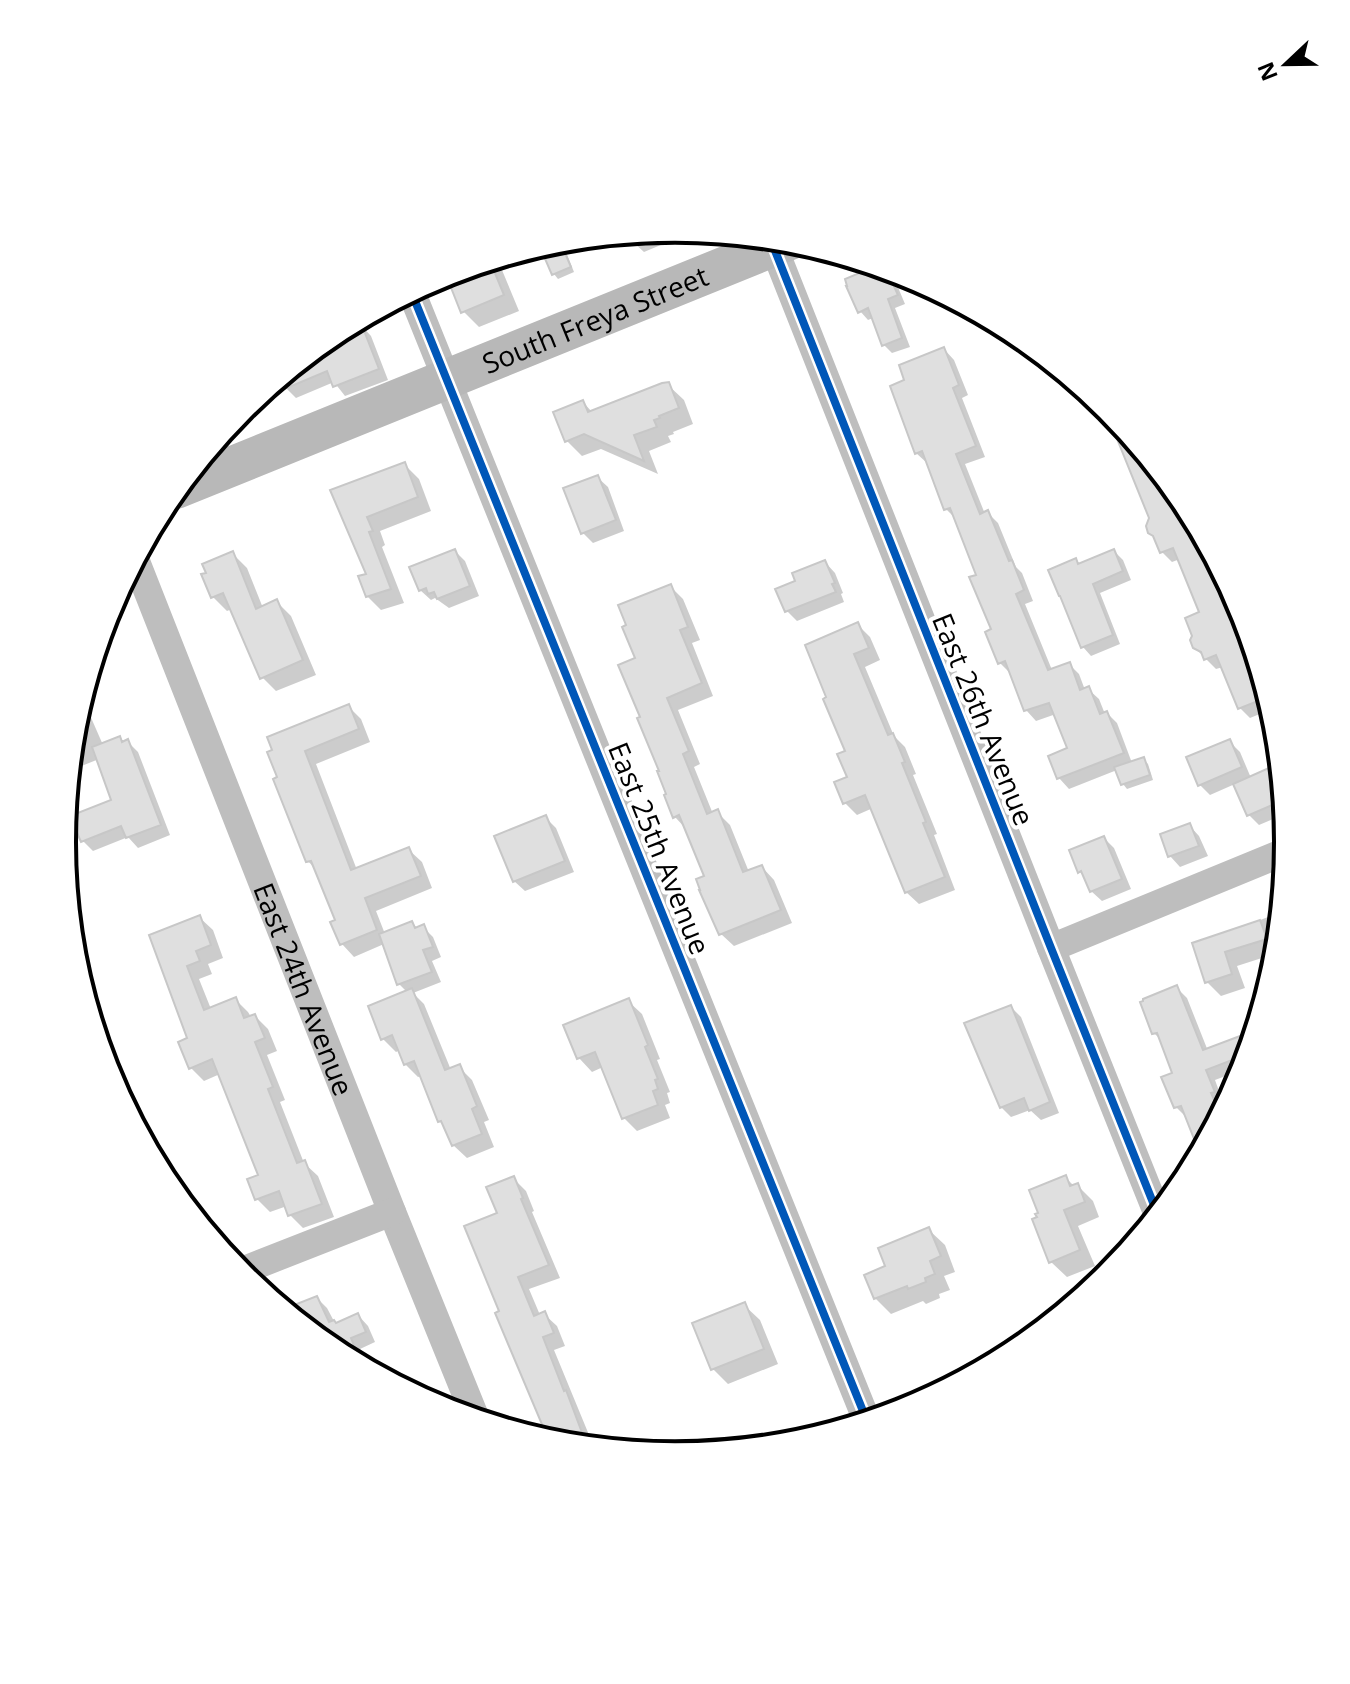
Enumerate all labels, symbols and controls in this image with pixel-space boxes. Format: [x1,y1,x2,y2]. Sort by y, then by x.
north arrow [1246,24,1326,104]
text: N [1249,58,1284,86]
street label: South Freya Street [476,256,713,382]
street label: East 26th Avenue [924,607,1044,831]
street label: East 25th Avenue [600,736,720,960]
street label: East 24th Avenue [245,877,363,1101]

